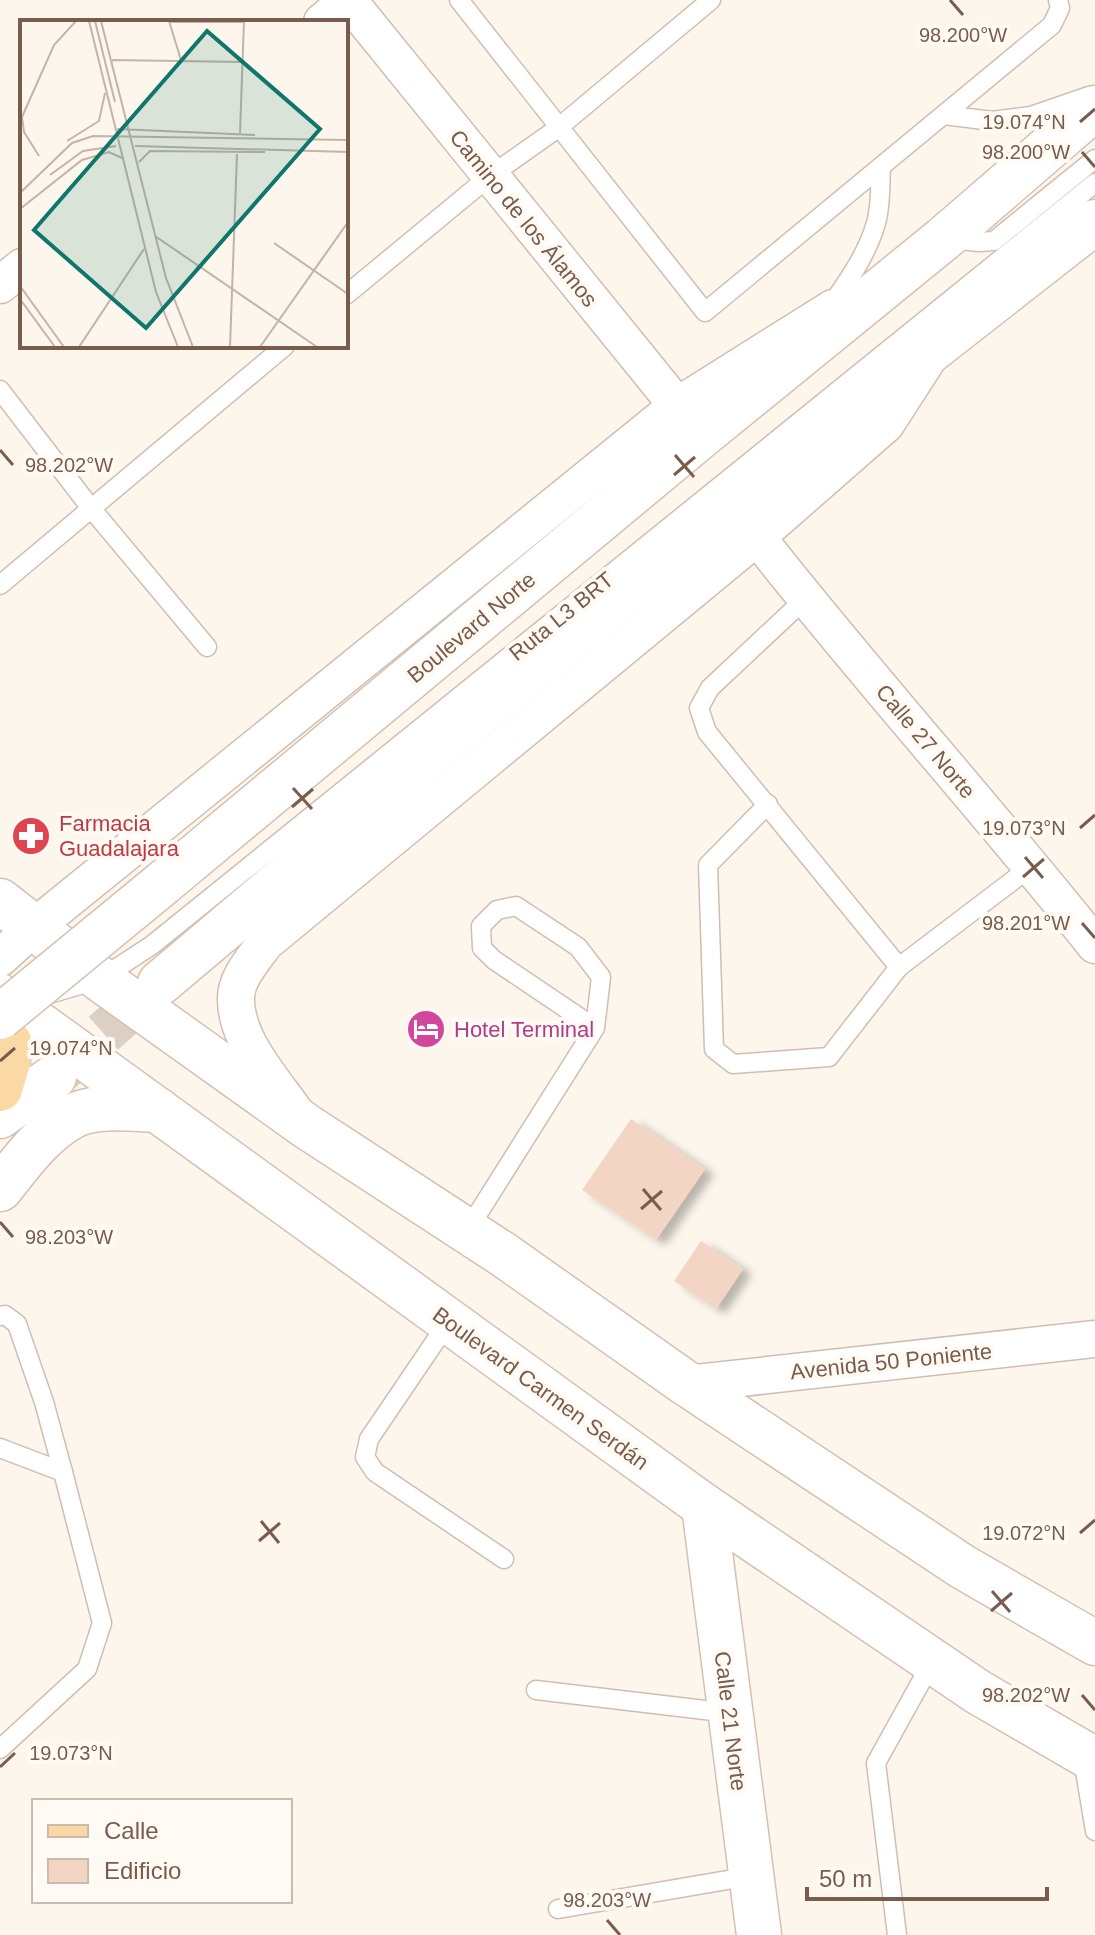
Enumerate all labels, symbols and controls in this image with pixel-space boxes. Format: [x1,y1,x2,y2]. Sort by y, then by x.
inset map [20,20,348,348]
text: 98.200°W [919,24,1007,46]
text: 19.074°N [982,111,1066,133]
street label: Camino de los Álamos [445,125,603,312]
text: 98.200°W [982,141,1070,163]
text: 98.202°W [25,454,113,476]
street label: Boulevard Norte [402,567,540,688]
street label: Ruta L3 BRT [504,567,618,666]
street label: Calle 27 Norte [871,679,980,803]
place label: Farmacia Guadalajara [59,811,180,861]
pharmacy icon: Farmacia Guadalajara [10,815,52,857]
text: 19.073°N [982,817,1066,839]
text: 98.201°W [982,912,1070,934]
hotel icon: Hotel Terminal [405,1008,447,1050]
place label: Hotel Terminal [454,1017,594,1042]
text: 19.074°N [29,1037,113,1059]
text: 98.203°W [25,1226,113,1248]
street label: Boulevard Carmen Serdán [428,1302,653,1475]
street label: Avenida 50 Poniente [789,1338,993,1385]
text: 19.072°N [982,1522,1066,1544]
street label: Calle 21 Norte [710,1650,751,1792]
text: 98.202°W [982,1684,1070,1706]
text: 19.073°N [29,1742,113,1764]
legend [32,1799,292,1903]
text: Calle [104,1817,159,1844]
scale bar [807,1851,1047,1901]
text: Edificio [104,1857,181,1884]
text: 50 m [819,1865,872,1892]
text: 98.203°W [563,1889,651,1911]

